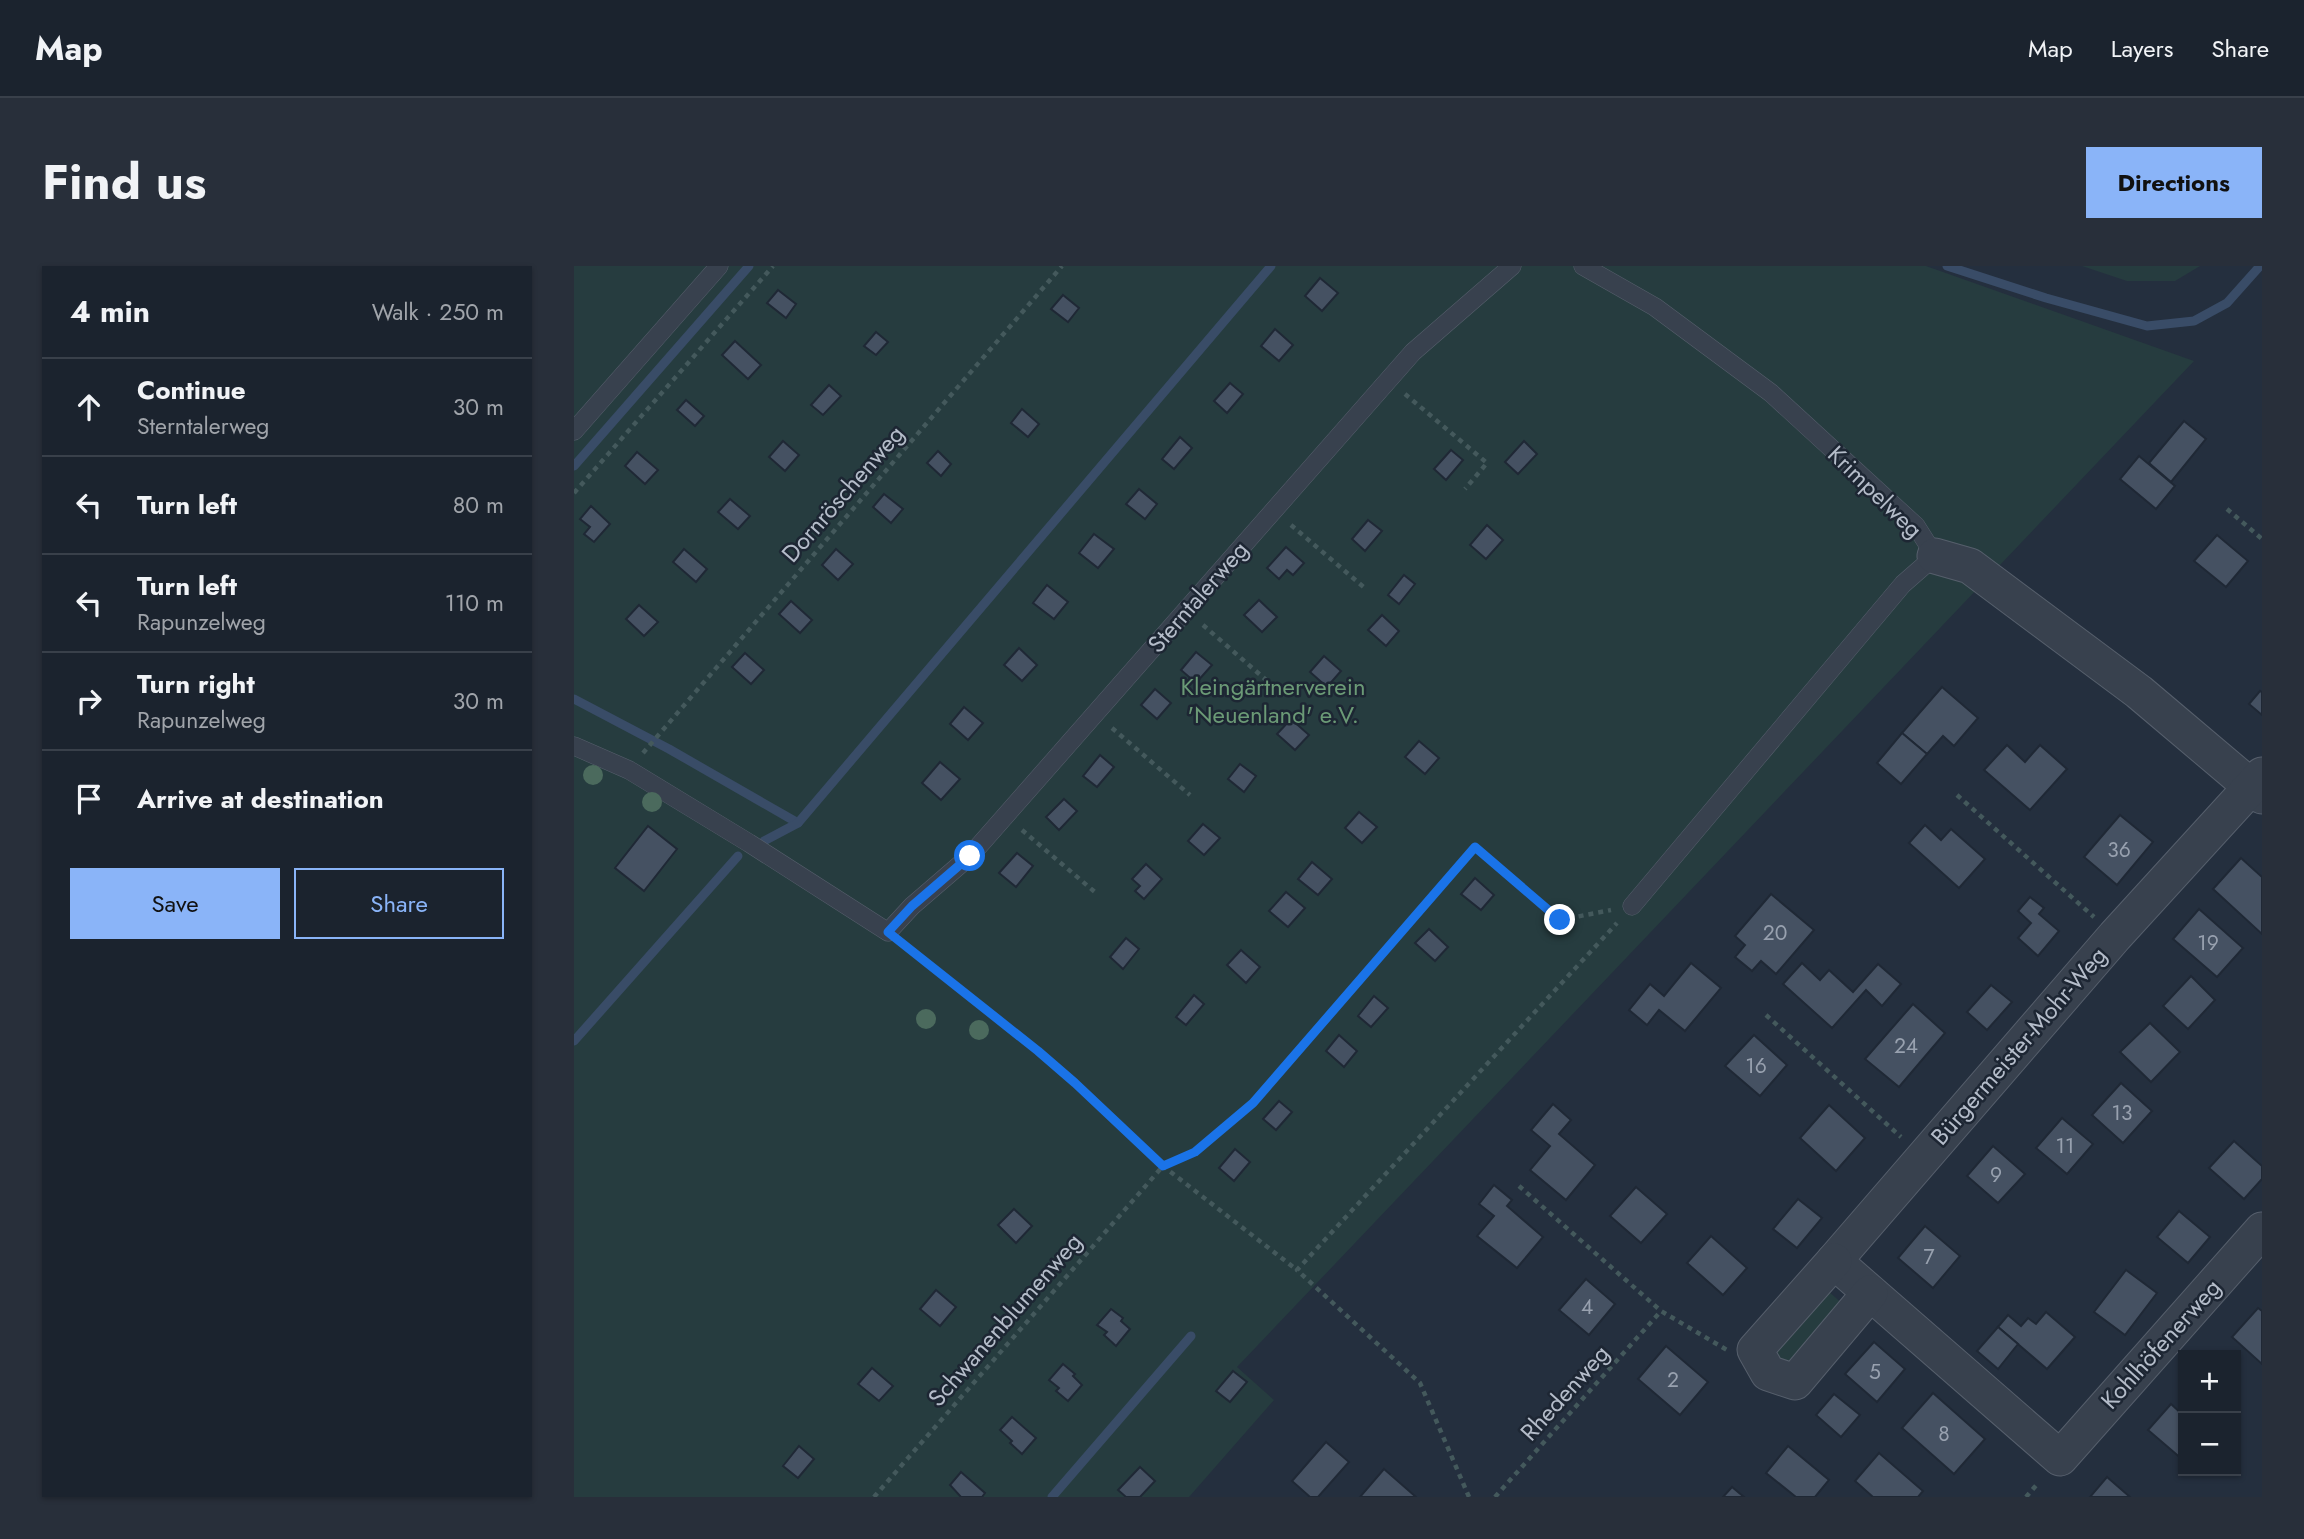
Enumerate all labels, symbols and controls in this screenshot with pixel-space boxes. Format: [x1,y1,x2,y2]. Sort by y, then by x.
text: Map [35,25,103,72]
text: Map [2028,31,2073,66]
text: Layers [2111,31,2173,66]
text: Share [2211,31,2269,66]
text: Find us [42,147,206,217]
button: Directions [2086,147,2262,218]
text: 4 min [70,290,150,333]
text: Walk · 250 m [372,295,504,329]
text: Continue [137,371,246,409]
icon: ahead [70,388,108,426]
text: 30 m [453,390,504,424]
text: Sterntalerweg [137,409,269,443]
street label: Dornröschenweg [773,417,912,570]
street label: Krimpelweg [1820,437,1931,546]
icon: left [70,486,108,524]
text: Turn left [137,486,237,524]
text: 80 m [453,488,504,522]
street label: Sterntalerweg [1139,533,1256,660]
text: Turn left [137,567,237,605]
icon: left [70,584,108,622]
text: 110 m [445,586,504,620]
text: Rapunzelweg [137,605,266,639]
text: Turn right [137,665,255,703]
park label: Kleingärtnerverein 'Neuenland' e.V. [1180,669,1366,732]
icon: right [70,682,108,720]
text: 30 m [453,684,504,718]
text: Rapunzelweg [137,703,266,737]
icon: arrive [70,780,108,818]
text: Arrive at destination [137,780,384,818]
house number: 36 [2107,835,2131,865]
route start [954,840,985,871]
button: Save [70,868,280,939]
button: Share [294,868,504,939]
route end [1544,904,1575,935]
house number: 20 [1763,918,1787,948]
house number: 19 [2197,928,2219,958]
street label: Bürgermeister-Mohr-Weg [1922,939,2115,1153]
house number: 24 [1894,1031,1918,1061]
house number: 16 [1745,1051,1767,1081]
house number: 13 [2112,1098,2132,1128]
house number: 11 [2056,1131,2074,1161]
house number: 9 [1990,1160,2002,1190]
street label: Schwanenblumenweg [919,1225,1090,1414]
house number: 7 [1923,1242,1935,1272]
street label: Kohlhöfenerweg [2092,1271,2229,1417]
house number: 4 [1581,1292,1593,1322]
street label: Rhedenweg [1512,1337,1617,1449]
map controls [2178,1350,2241,1476]
button: + [2178,1350,2241,1413]
house number: 5 [1869,1357,1881,1387]
house number: 2 [1667,1365,1679,1395]
button: − [2178,1413,2241,1476]
house number: 8 [1938,1419,1950,1449]

